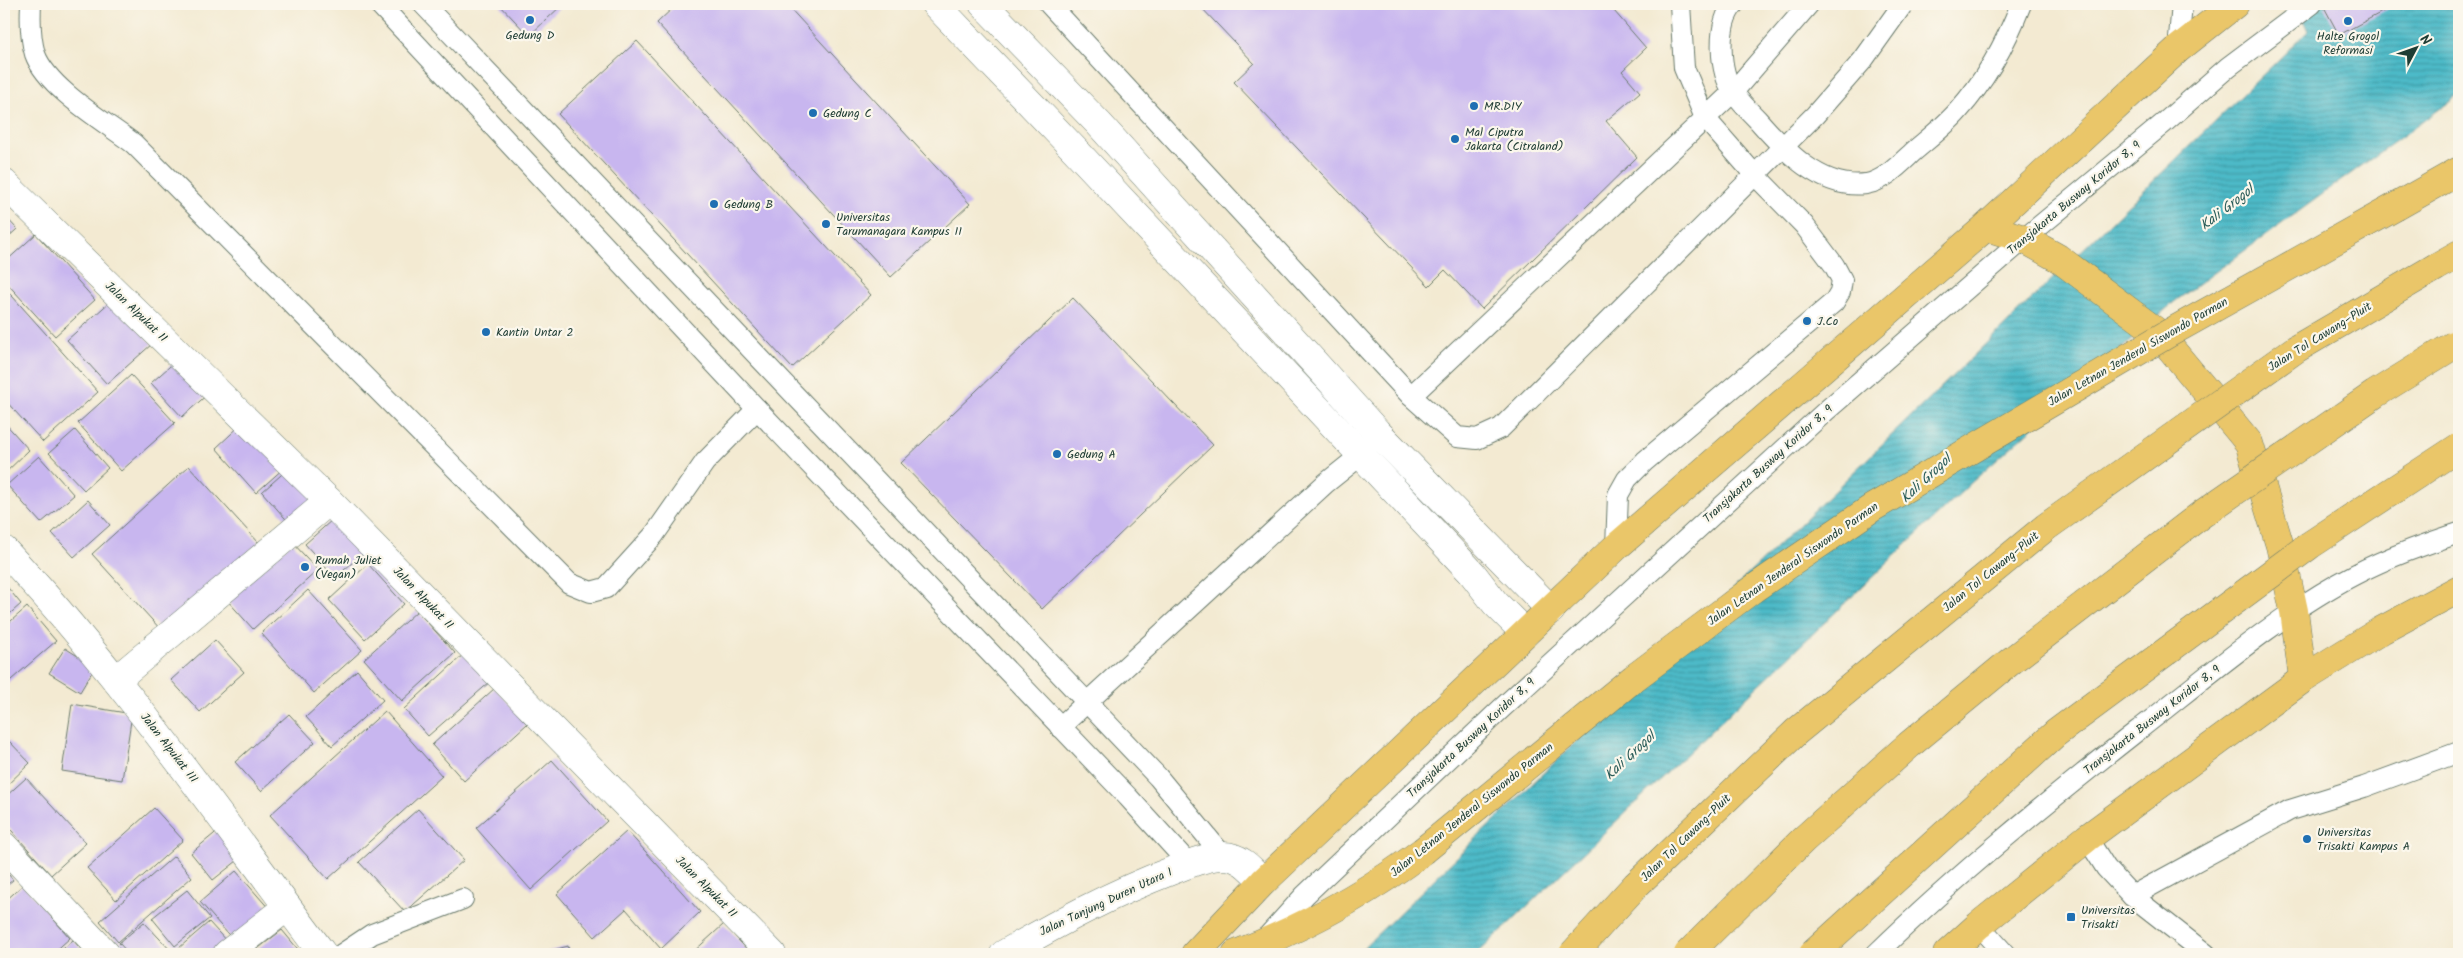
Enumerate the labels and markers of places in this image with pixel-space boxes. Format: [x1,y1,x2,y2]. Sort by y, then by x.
marker: Gedung D [524,14,536,26]
marker: Halte Grogol Reformasi [2342,15,2354,27]
place label: Gedung D [505,26,555,45]
place label: Halte Grogol Reformasi [2317,27,2379,60]
place label: MR.DIY [1484,97,1523,116]
marker: MR.DIY [1468,100,1480,112]
place label: Gedung C [823,104,872,123]
marker: Gedung C [807,107,819,119]
place label: Mal Ciputra Jakarta (Citraland) [1465,123,1564,156]
marker: Mal Ciputra Jakarta (Citraland) [1449,133,1461,145]
place label: Gedung B [724,195,773,214]
marker: Gedung B [708,198,720,210]
place label: Universitas Tarumanagara Kampus II [836,208,962,241]
marker: Universitas Tarumanagara Kampus II [820,218,832,230]
place label: J.Co [1817,312,1838,331]
marker: J.Co [1801,315,1813,327]
place label: Kantin Untar 2 [496,323,573,342]
marker: Kantin Untar 2 [480,326,492,338]
place label: Gedung A [1067,445,1116,464]
marker: Gedung A [1051,448,1063,460]
place label: Rumah Juliet (Vegan) [315,551,382,584]
marker: Rumah Juliet (Vegan) [299,561,311,573]
place label: Universitas Trisakti Kampus A [2317,823,2410,856]
marker: Universitas Trisakti Kampus A [2301,833,2313,845]
place label: Universitas Trisakti [2081,901,2135,934]
marker: Universitas Trisakti [2065,911,2077,923]

